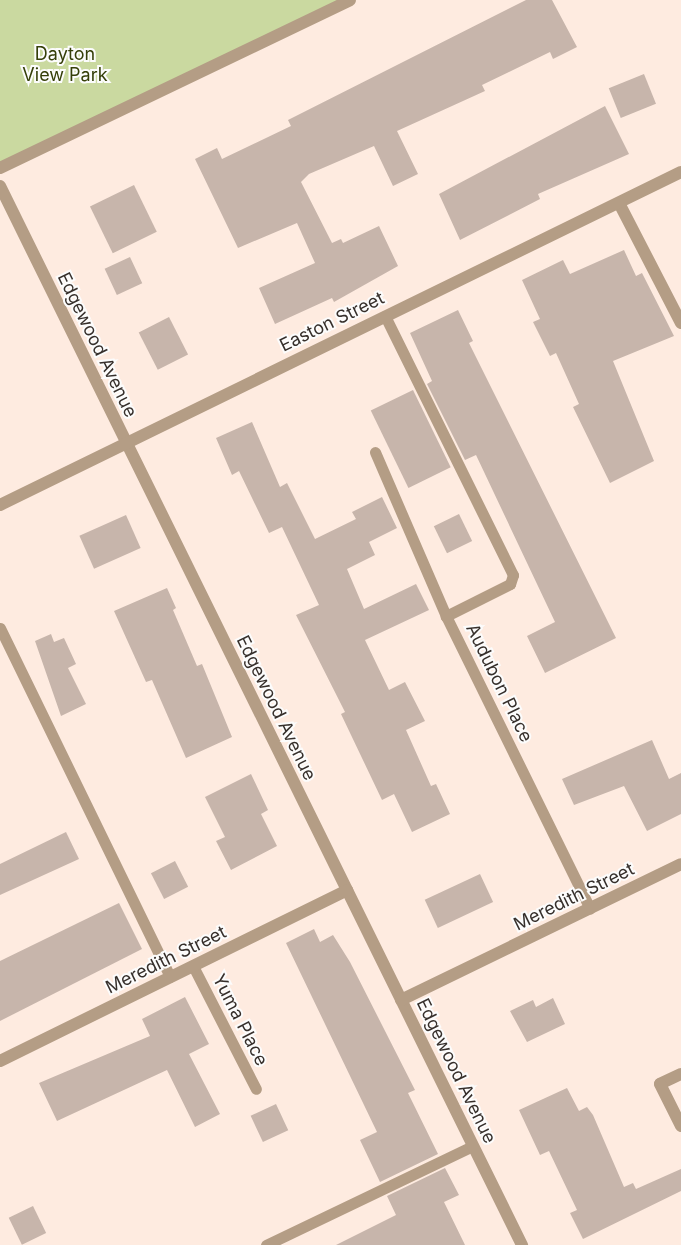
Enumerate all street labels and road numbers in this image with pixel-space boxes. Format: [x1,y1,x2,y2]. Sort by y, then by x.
street label: Edgewood Avenue [53,269,141,421]
street label: Easton Street [276,287,388,357]
street label: Audubon Place [461,620,537,746]
street label: Edgewood Avenue [232,632,320,784]
street label: Meredith Street [510,858,638,936]
street label: Meredith Street [102,921,230,999]
street label: Yuma Place [208,971,272,1069]
street label: Edgewood Avenue [412,995,500,1147]

